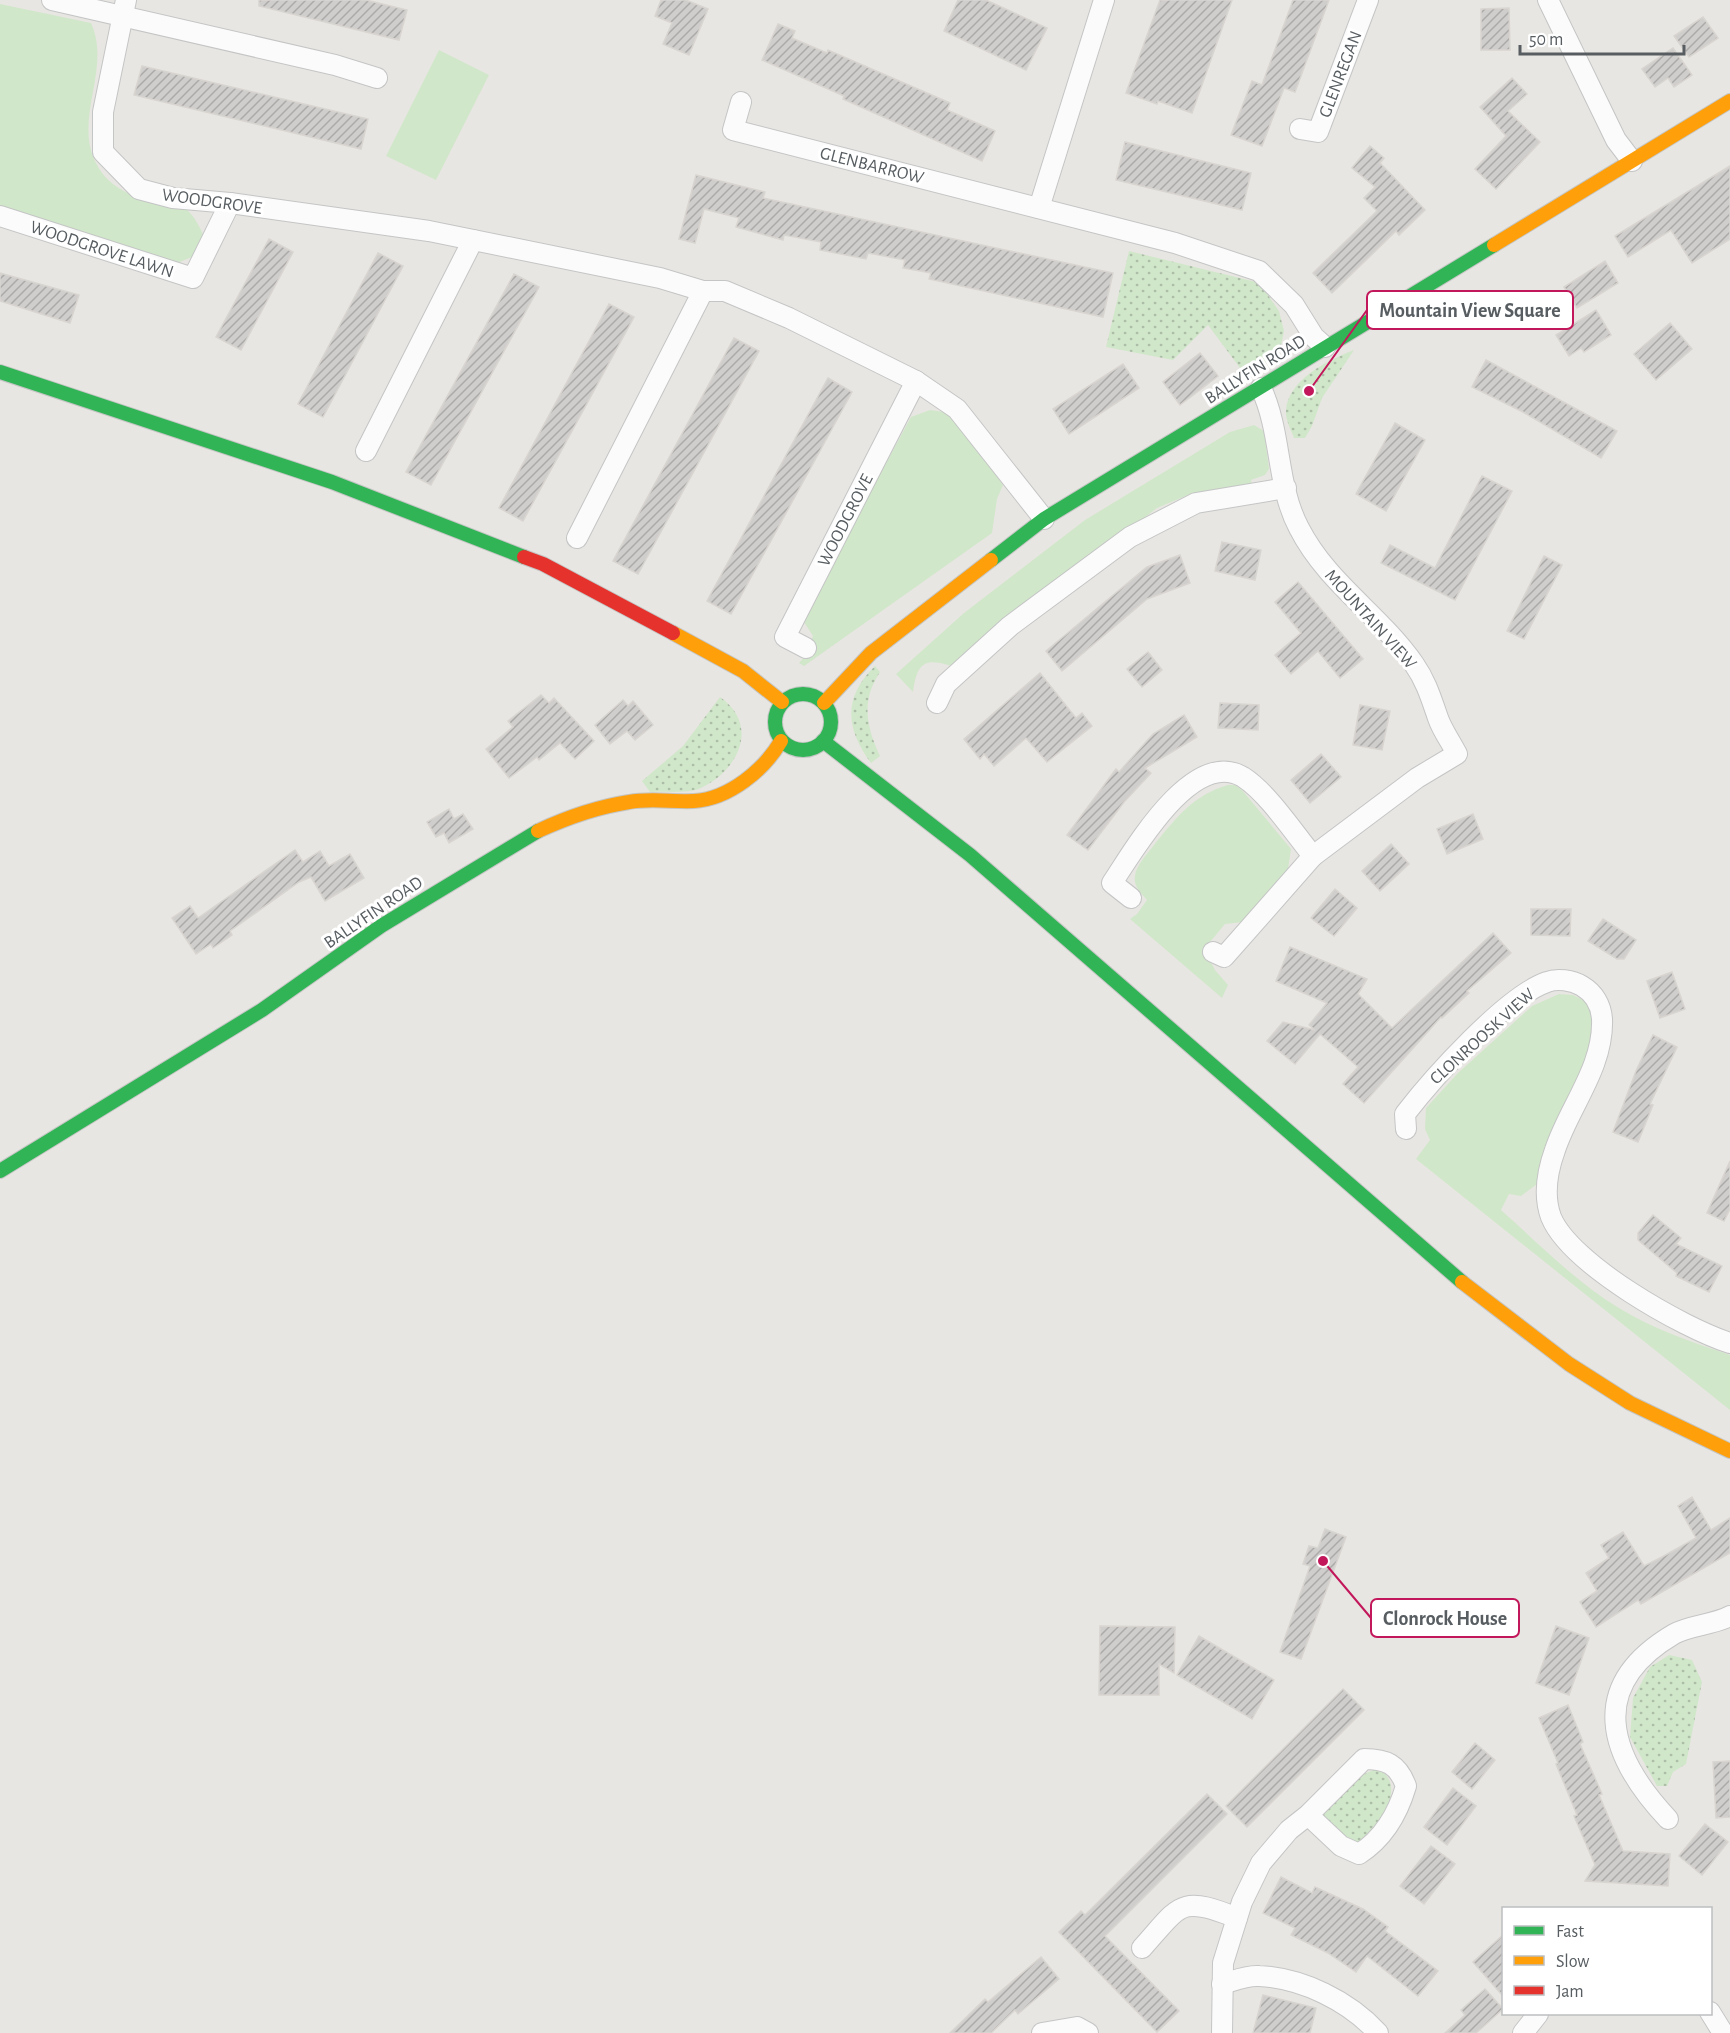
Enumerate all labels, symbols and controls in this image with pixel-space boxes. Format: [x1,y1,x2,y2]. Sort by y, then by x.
scale bar [1520,18,1684,56]
street label: GLENREGAN [1316,29,1366,120]
text: 50 m [1529,31,1563,49]
street label: GLENBARROW [818,144,926,188]
street label: WOODGROVE [161,186,263,218]
street label: WOODGROVE LAWN [28,218,176,282]
callout: Mountain View Square [1367,291,1573,329]
text: Mountain View Square [1379,301,1561,321]
street label: BALLYFIN ROAD [1202,332,1309,408]
street label: WOODGROVE [815,471,877,569]
street label: MOUNTAIN VIEW [1321,566,1419,673]
street label: BALLYFIN ROAD [321,873,426,952]
street label: CLONROOSK VIEW [1427,985,1538,1088]
callout: Clonrock House [1371,1599,1519,1637]
text: Clonrock House [1383,1609,1507,1629]
legend [1502,1907,1712,2015]
text: Fast [1556,1923,1584,1941]
text: Slow [1556,1953,1589,1971]
text: Jam [1556,1983,1584,2001]

